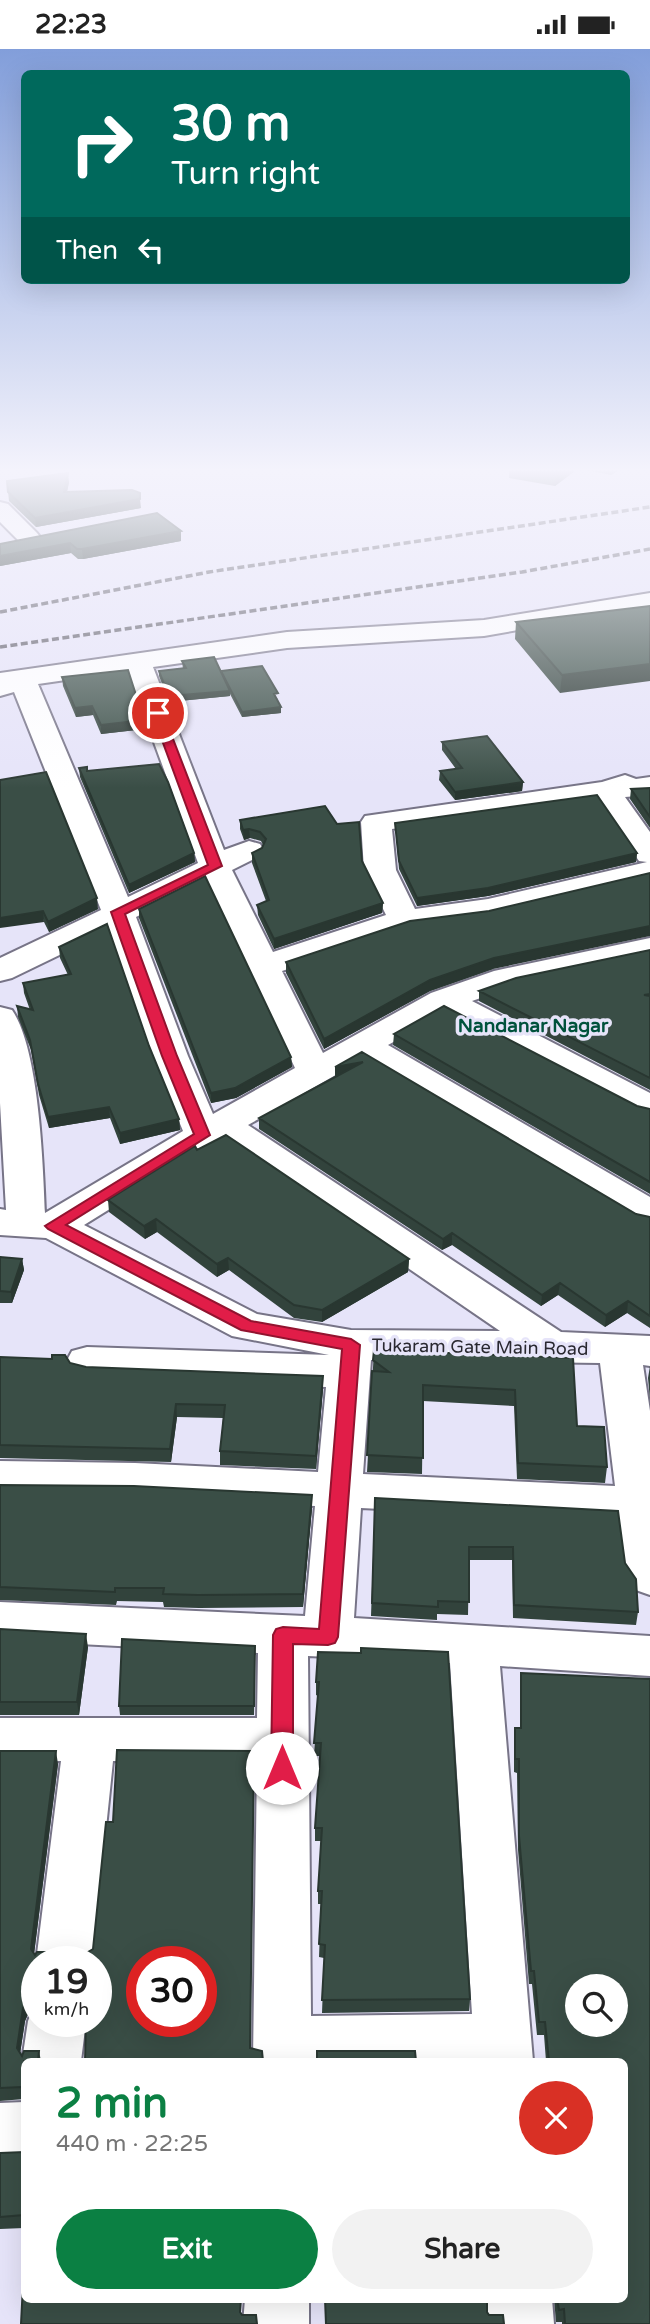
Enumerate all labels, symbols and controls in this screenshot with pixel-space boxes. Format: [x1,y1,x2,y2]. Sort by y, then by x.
text: 22:23 [35,9,107,40]
text: 30 m [171,95,290,154]
icon: right [56,98,147,189]
text: Turn right [171,155,320,193]
icon: left [132,231,170,269]
text: Then [56,235,118,266]
pin [128,683,188,743]
icon: arrive [139,694,177,732]
district label: Nandanar Nagar [458,1015,609,1038]
street label: Tukaram Gate Main Road [371,1334,589,1360]
position arrow [245,1731,319,1805]
speed limit sign: 30 [126,1946,217,2037]
text: 19 [45,1961,88,2003]
map controls [565,1974,628,2037]
button: search [565,1974,628,2037]
text: km/h [44,1998,89,2020]
text: 2 min [56,2078,168,2129]
button: close [519,2081,593,2155]
text: 440 m · 22:25 [56,2130,208,2158]
button: Exit [56,2209,318,2289]
button: Share [332,2209,593,2289]

